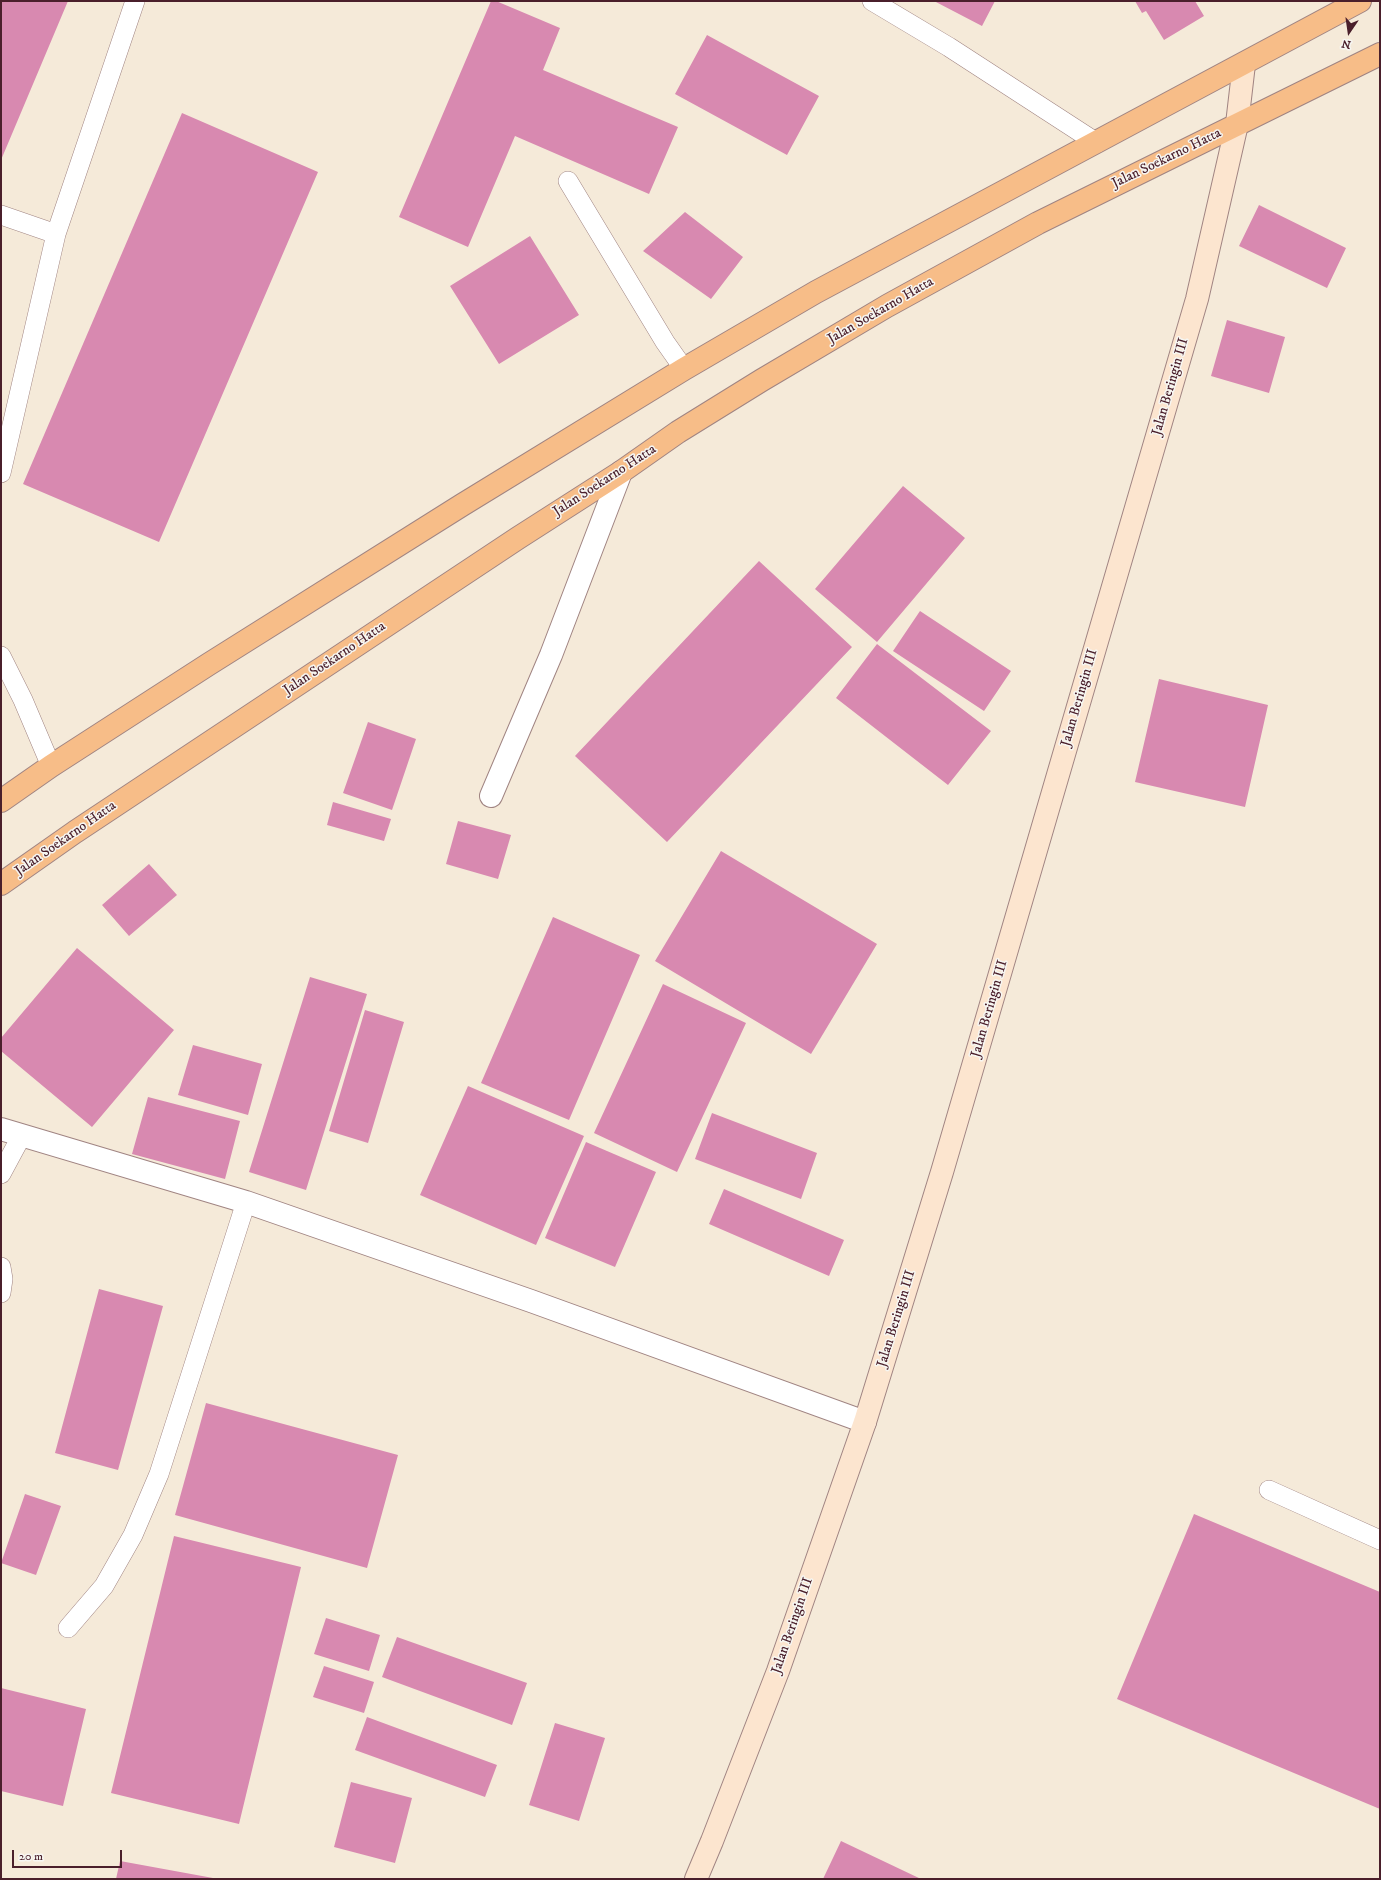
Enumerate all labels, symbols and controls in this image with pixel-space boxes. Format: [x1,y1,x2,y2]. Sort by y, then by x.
north arrow [1329,12,1369,52]
text: N [1340,36,1352,52]
street label: Jalan Soekarno Hatta [1110,125,1224,193]
street label: Jalan Soekarno Hatta [825,274,937,348]
street label: Jalan Beringin III [1149,336,1193,438]
street label: Jalan Soekarno Hatta [550,441,660,521]
street label: Jalan Soekarno Hatta [281,619,389,699]
street label: Jalan Beringin III [1058,647,1102,749]
street label: Jalan Soekarno Hatta [12,798,120,880]
street label: Jalan Beringin III [968,958,1012,1060]
street label: Jalan Beringin III [874,1268,920,1370]
street label: Jalan Beringin III [769,1576,817,1676]
scale bar [14,1842,124,1868]
text: 20 m [19,1849,43,1864]

